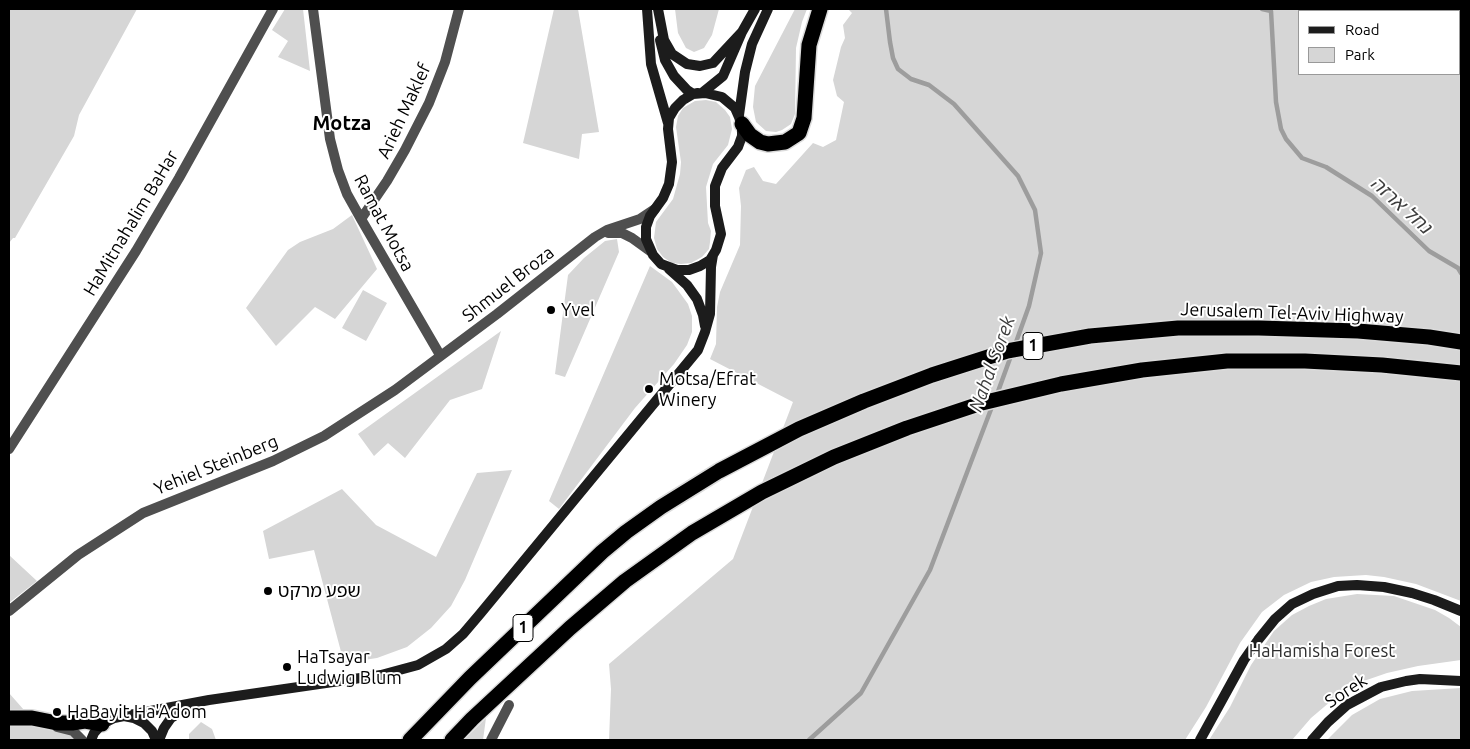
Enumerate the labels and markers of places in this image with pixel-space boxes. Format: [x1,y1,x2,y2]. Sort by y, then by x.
place label: Yvel [561,299,595,321]
marker: Yvel [545,304,557,316]
place label: Motsa/Efrat Winery [659,368,756,410]
marker: Motsa/Efrat Winery [643,383,655,395]
place label: שפע מרקט [278,580,361,602]
marker: שפע מרקט [262,585,274,597]
place label: HaTsayar Ludwig Blum [297,646,402,689]
marker: HaTsayar Ludwig Blum [281,661,293,673]
place label: HaBayit Ha'Adom [67,701,207,723]
marker: HaBayit Ha'Adom [51,706,63,718]

